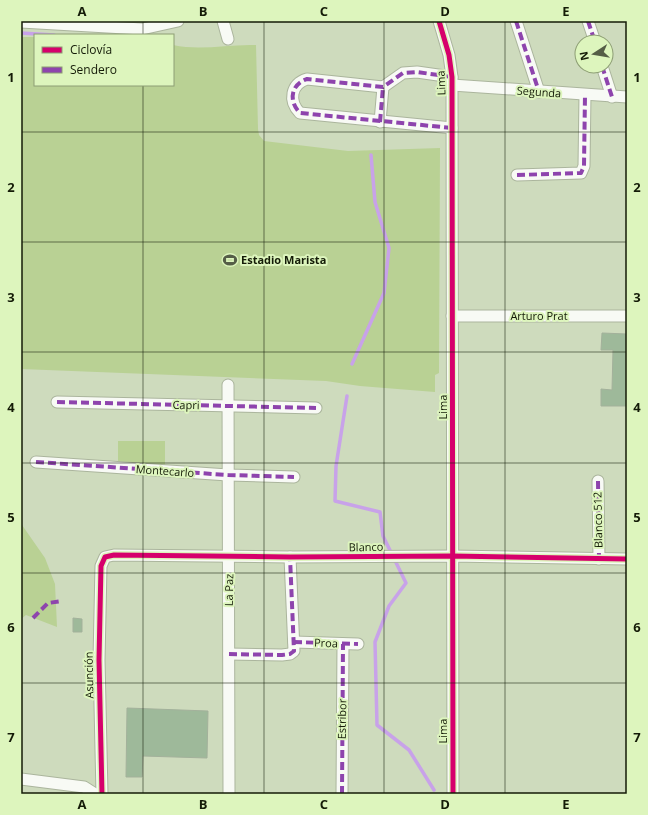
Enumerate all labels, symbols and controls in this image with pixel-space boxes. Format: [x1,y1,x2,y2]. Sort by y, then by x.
text: A [78,2,87,20]
text: B [199,2,208,20]
text: C [320,2,328,20]
text: D [440,2,450,20]
text: E [562,2,570,20]
legend [34,34,174,86]
north arrow [574,34,614,74]
text: Ciclovía [70,41,112,58]
text: N [575,50,592,62]
text: Sendero [70,61,117,78]
text: 1 [7,68,15,86]
text: 1 [633,68,641,86]
street label: Lima [433,70,448,96]
street label: Segunda [516,82,562,101]
text: 2 [7,178,15,196]
text: 2 [633,178,641,196]
sports icon: Estadio Marista [222,252,238,268]
place label: Estadio Marista [241,252,326,267]
text: 3 [7,288,15,306]
text: 3 [633,288,641,306]
street label: Arturo Prat [510,308,568,323]
street label: Lima [435,395,450,419]
street label: Capri [172,397,200,412]
text: 4 [7,398,15,416]
text: 4 [633,398,641,416]
street label: Montecarlo [135,461,195,480]
street label: Blanco 512 [590,492,605,548]
text: 5 [7,508,15,526]
text: 5 [633,508,641,526]
street label: Blanco [349,539,384,554]
street label: La Paz [221,574,236,606]
text: 6 [7,618,15,636]
text: 6 [633,618,641,636]
street label: Proa [314,635,338,650]
street label: Asunción [81,651,96,699]
street label: Estribor [334,698,349,739]
street label: Lima [435,719,450,743]
text: 7 [7,728,15,746]
text: 7 [633,728,641,746]
text: A [78,795,87,813]
text: B [199,795,208,813]
text: C [320,795,328,813]
text: D [440,795,450,813]
text: E [562,795,570,813]

